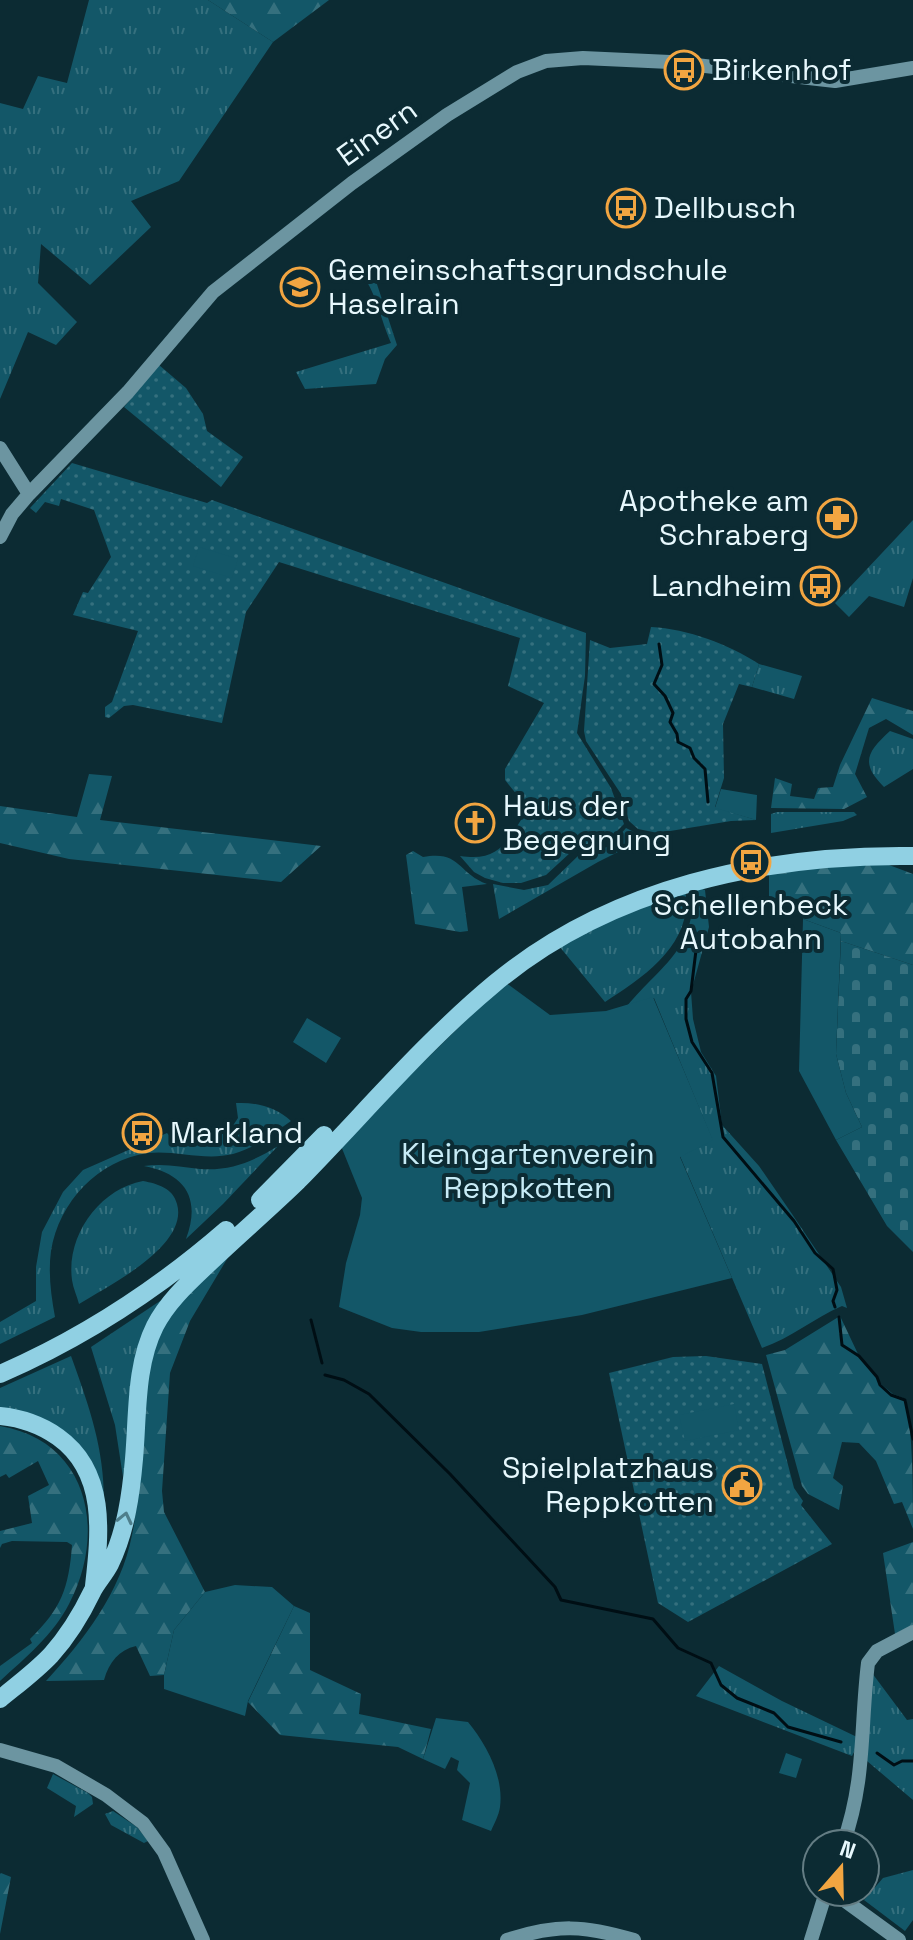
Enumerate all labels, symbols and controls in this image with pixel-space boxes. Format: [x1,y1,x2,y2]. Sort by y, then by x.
bus stop icon: Birkenhof [663,49,705,91]
place label: Birkenhof [712,50,852,89]
street label: Einern [329,90,425,175]
bus stop icon: Dellbusch [605,187,647,229]
place label: Dellbusch [654,188,796,227]
place label: Gemeinschaftsgrundschule Haselrain [328,250,728,323]
school or university icon: Gemeinschaftsgrundschule Haselrain [279,266,321,308]
place label: Apotheke am Schraberg [619,481,809,554]
pharmacy icon: Apotheke am Schraberg [816,497,858,539]
bus stop icon: Landheim [799,565,841,607]
place label: Landheim [651,566,792,605]
place label: Haus der Begegnung [503,786,671,859]
church icon: Haus der Begegnung [454,802,496,844]
bus stop icon: Schellenbeck Autobahn [730,841,772,883]
place label: Schellenbeck Autobahn [654,885,848,958]
bus stop icon: Markland [121,1112,163,1154]
place label: Markland [170,1113,303,1152]
park label: Kleingartenverein Reppkotten [401,1134,655,1207]
place label: Spielplatzhaus Reppkotten [502,1448,714,1521]
public building icon: Spielplatzhaus Reppkotten [721,1464,763,1506]
one-way arrow [116,1511,133,1525]
north arrow [801,1828,881,1908]
text: N [836,1834,860,1865]

